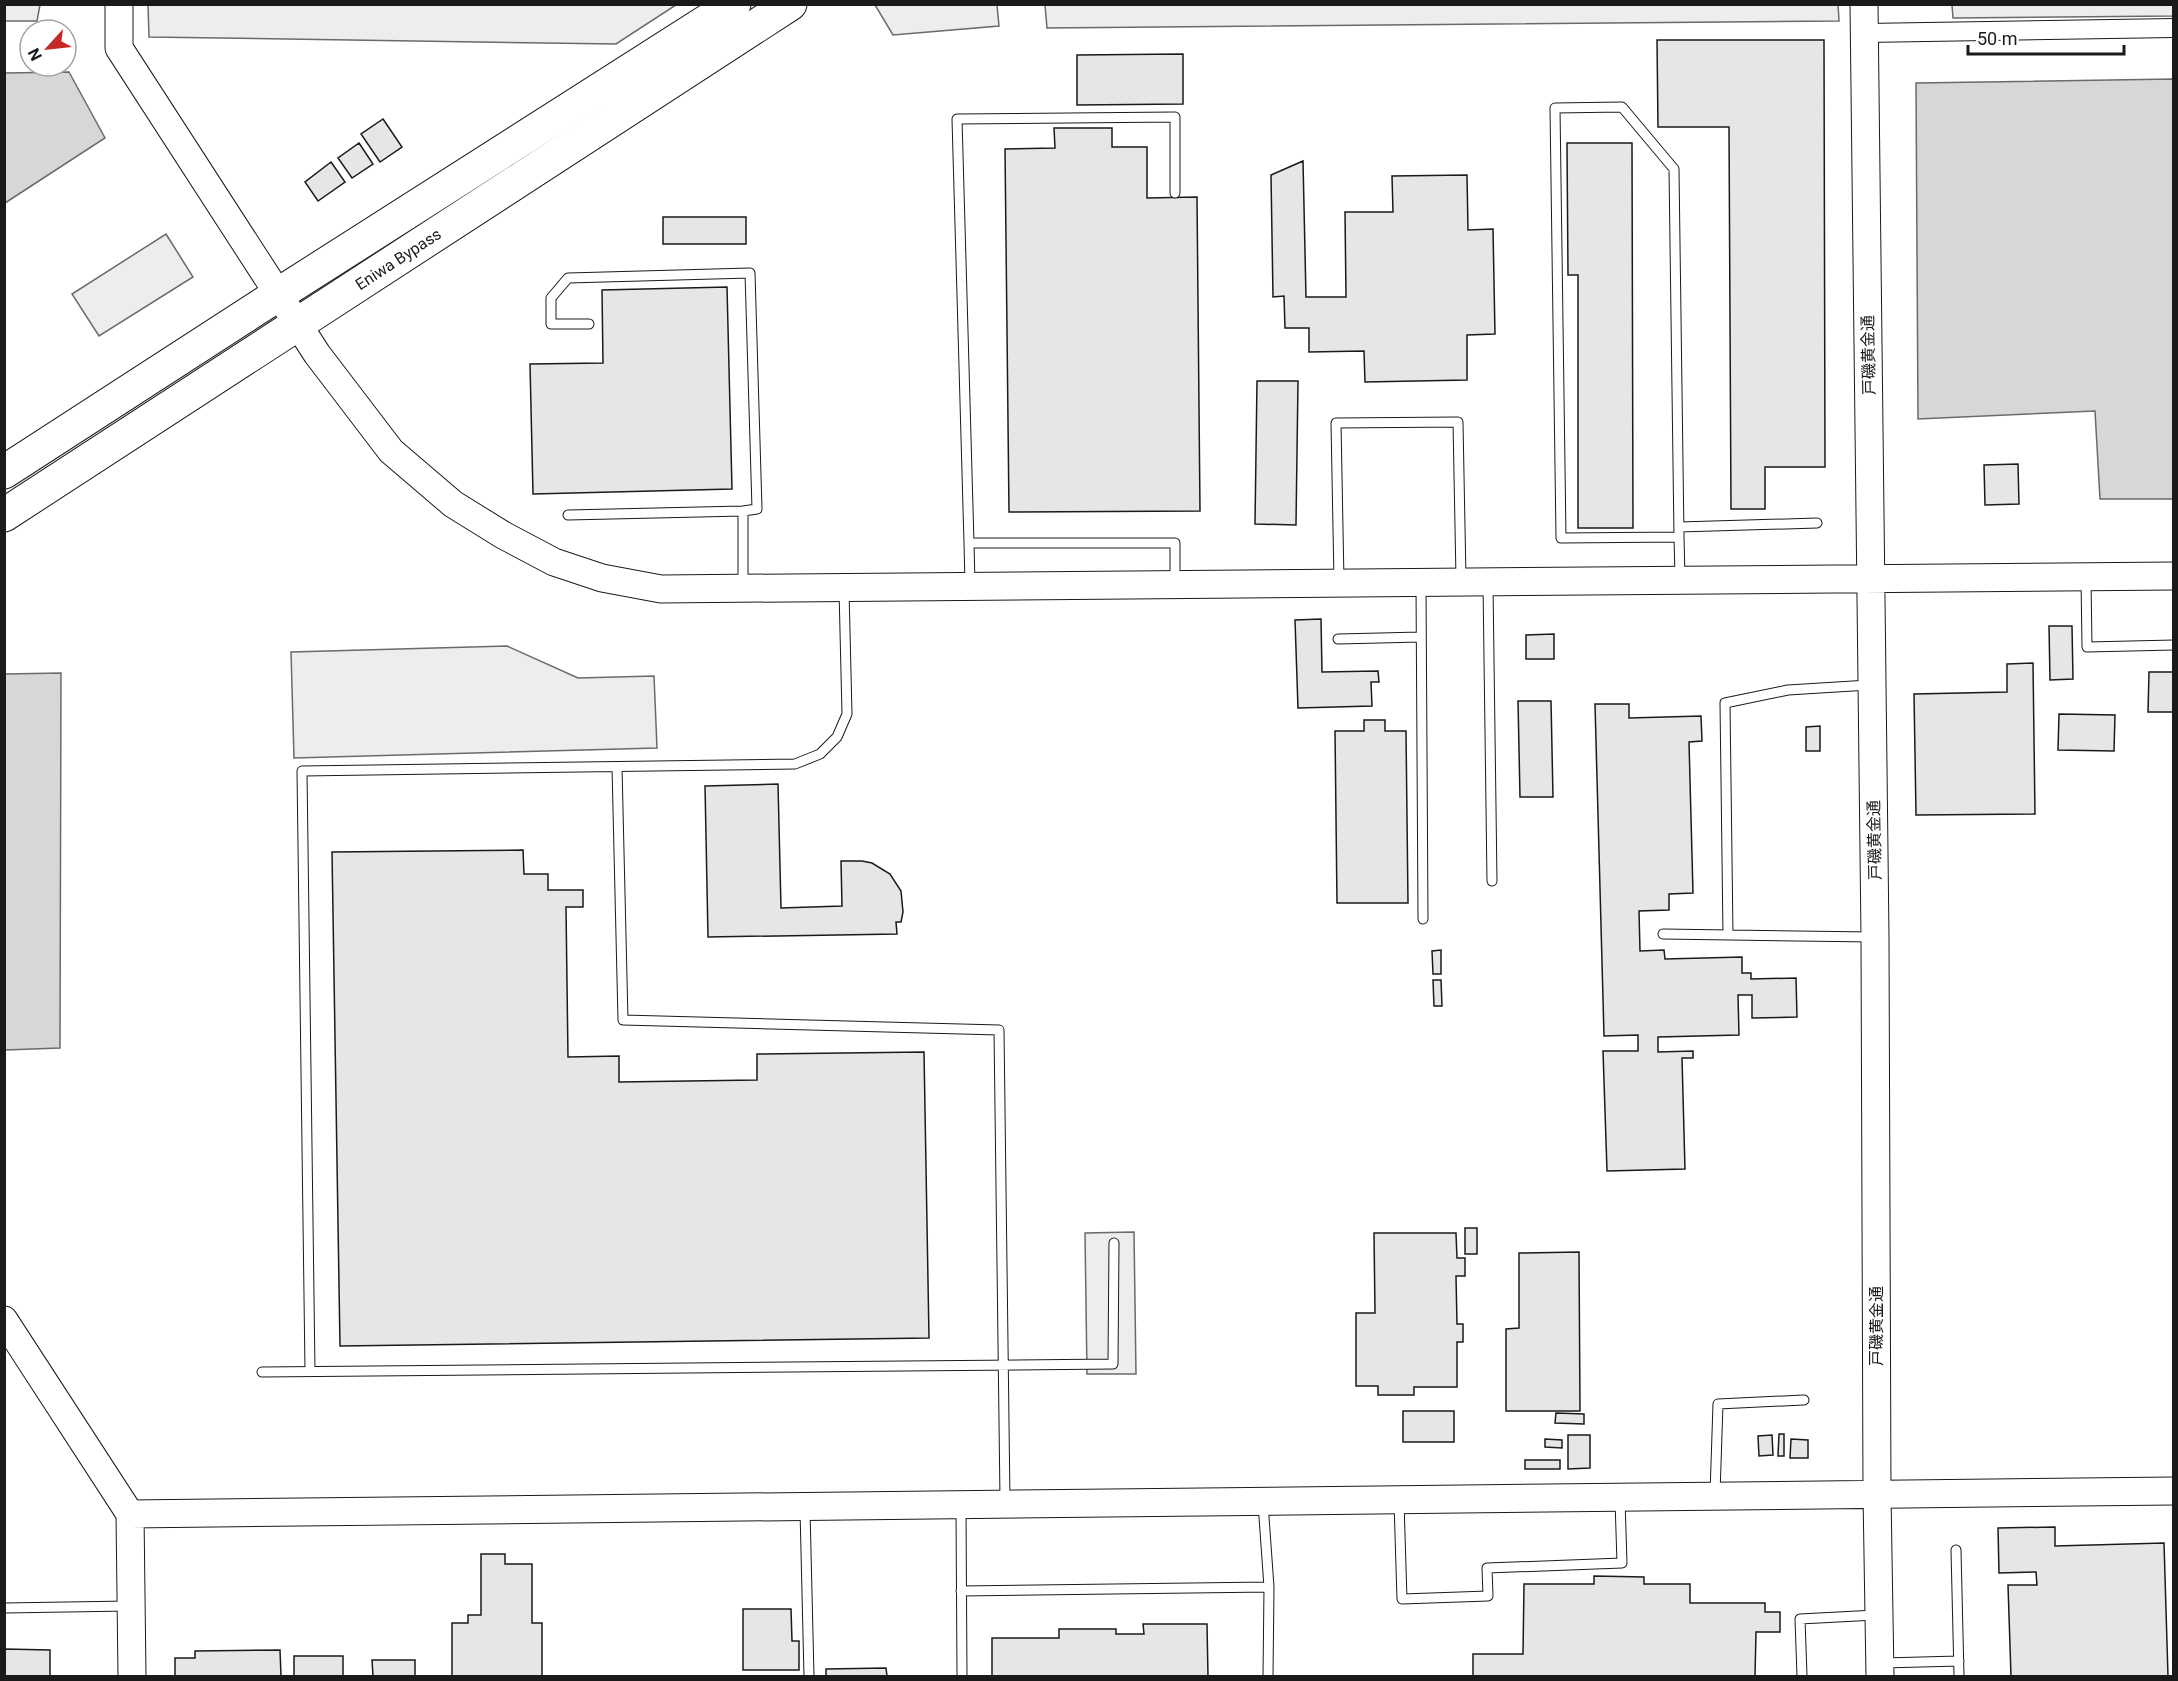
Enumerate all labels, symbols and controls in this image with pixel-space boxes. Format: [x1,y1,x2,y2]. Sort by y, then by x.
north arrow [18,18,78,78]
scale bar [1968,18,2124,56]
text: 50 m [1977,28,2017,49]
text: N [24,45,46,64]
street label: Eniwa Bypass [352,224,445,294]
street label: 戸磯黄金通 [1858,315,1879,395]
street label: 戸磯黄金通 [1864,800,1885,880]
street label: 戸磯黄金通 [1867,1286,1886,1366]

